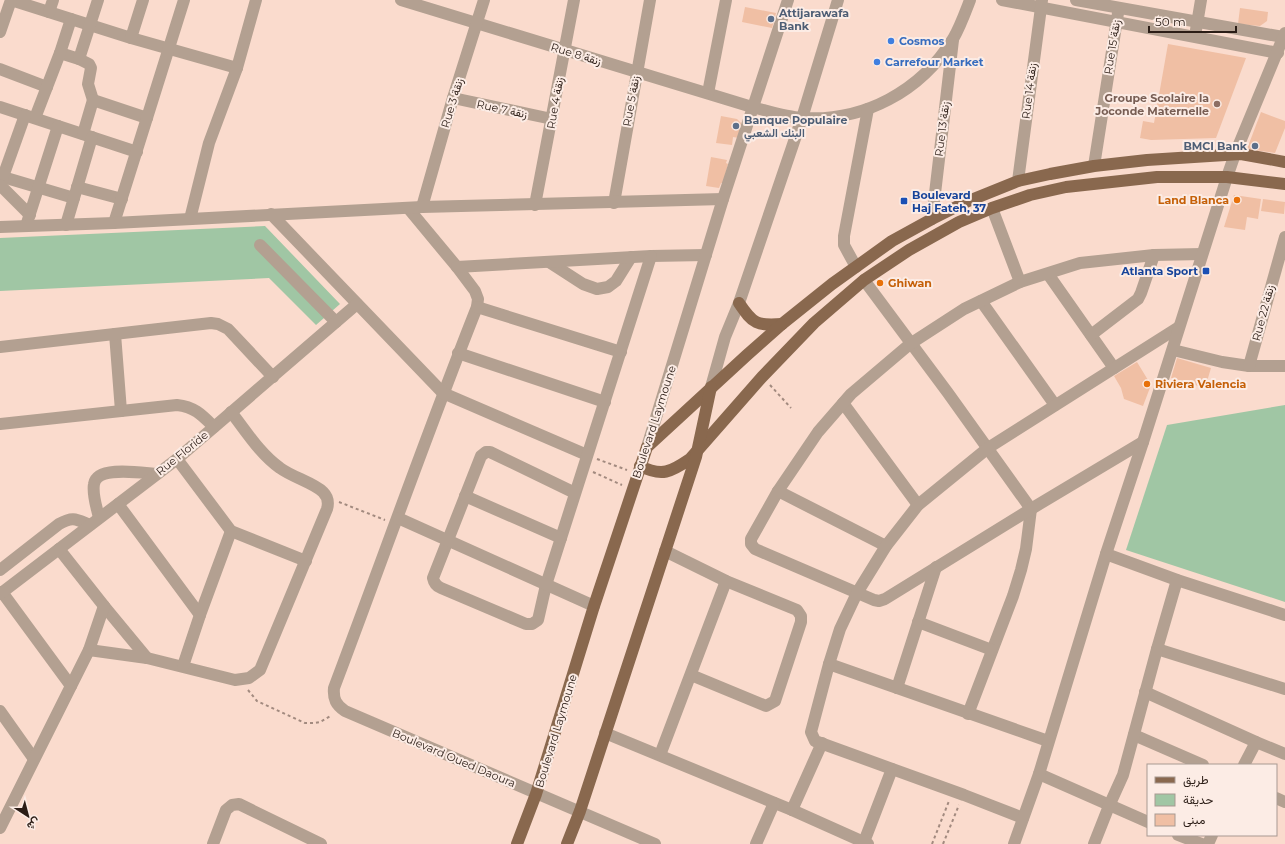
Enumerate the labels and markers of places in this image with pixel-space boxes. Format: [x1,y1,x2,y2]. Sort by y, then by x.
place label: Attijarawafa Bank [778,6,849,33]
marker: Attijarawafa Bank [766,14,776,24]
place label: Cosmos [899,34,945,48]
marker: Cosmos [886,36,896,46]
place label: Carrefour Market [885,55,984,69]
marker: Carrefour Market [872,57,882,67]
place label: Groupe Scolaire la Joconde Maternelle [1094,91,1209,118]
marker: Groupe Scolaire la Joconde Maternelle [1212,99,1222,109]
place label: Banque Populaire البنك الشعبي [744,113,847,142]
marker: Banque Populaire البنك الشعبي [731,121,741,131]
place label: BMCI Bank [1183,139,1248,153]
marker: BMCI Bank [1250,141,1260,151]
place label: Boulevard Haj Fateh, 37 [912,188,986,215]
place label: Land Blanca [1158,193,1229,207]
marker: Land Blanca [1232,195,1242,205]
marker: Boulevard Haj Fateh, 37 [899,196,909,206]
place label: Atlanta Sport [1120,264,1198,278]
marker: Atlanta Sport [1201,266,1211,276]
place label: Ghiwan [888,276,932,290]
marker: Ghiwan [875,278,885,288]
place label: Riviera Valencia [1155,377,1246,391]
marker: Riviera Valencia [1142,379,1152,389]

